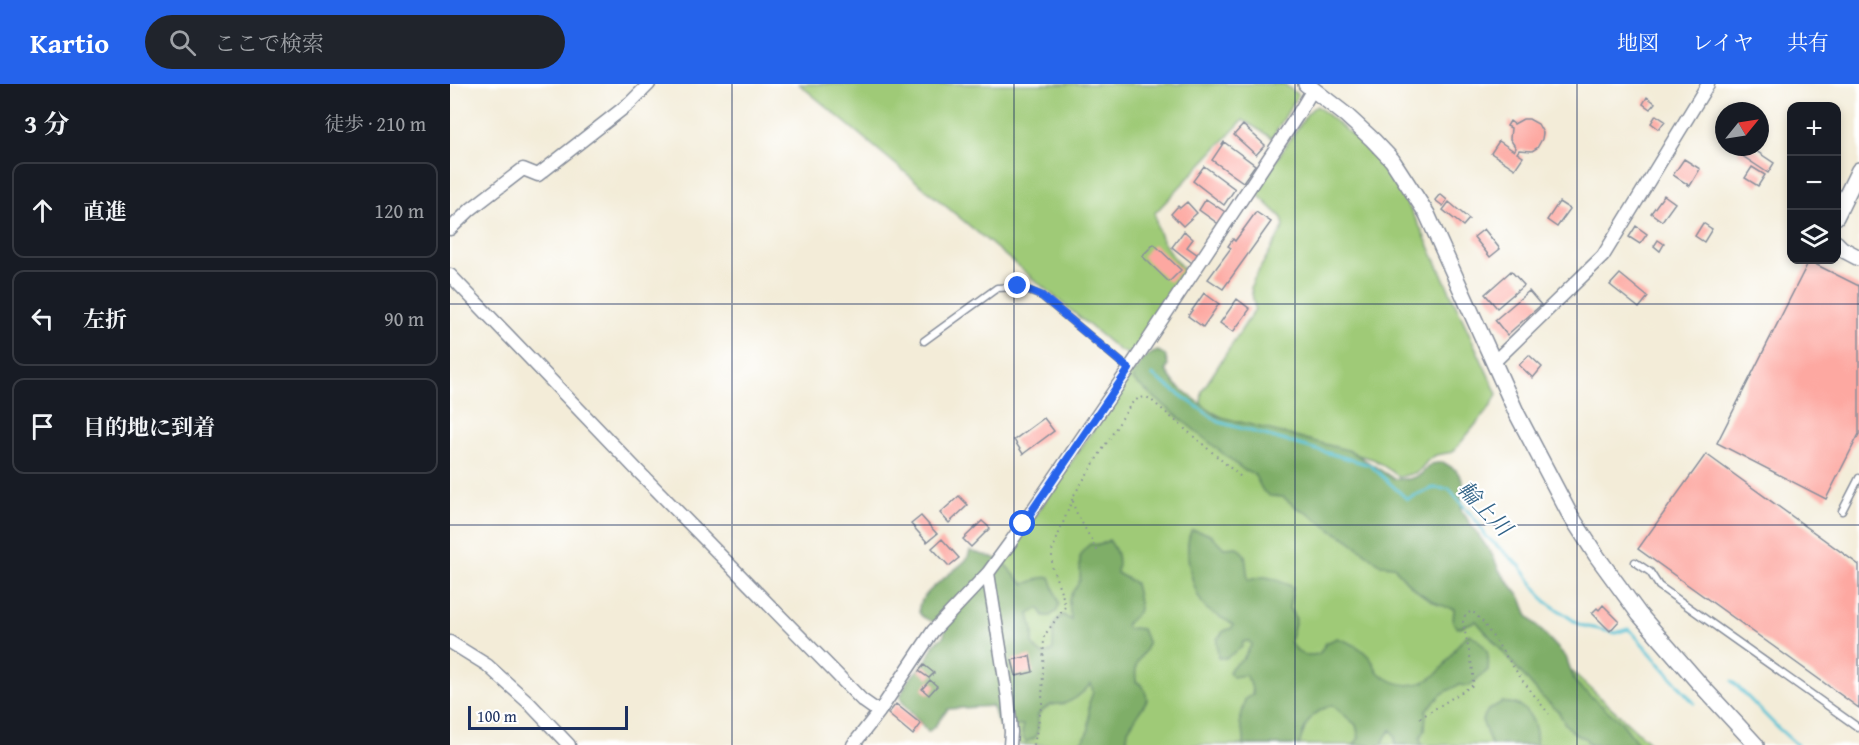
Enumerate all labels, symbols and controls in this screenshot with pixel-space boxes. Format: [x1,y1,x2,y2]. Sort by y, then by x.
search box [145,15,565,69]
text: Kartio [30,22,109,63]
icon: search [166,26,199,59]
text: ここで検索 [214,27,324,59]
text: 地図 [1617,27,1659,58]
text: レイヤ [1692,27,1754,58]
text: 共有 [1787,27,1829,58]
north arrow [1715,102,1769,156]
map controls [1787,102,1841,264]
button: + [1787,102,1841,156]
text: 3 分 [24,104,69,143]
text: 徒歩 · 210 m [324,109,426,138]
button: − [1787,156,1841,210]
icon: ahead [26,194,59,227]
text: 直進 [83,195,127,227]
text: 120 m [374,196,424,225]
button: layers [1787,210,1841,264]
route end [1004,272,1030,298]
icon: left [26,302,59,335]
text: 左折 [83,303,127,335]
text: 90 m [384,304,424,333]
icon: arrive [26,410,59,443]
text: 目的地に到着 [83,411,215,443]
water label: 輪上川 [1451,473,1521,544]
route start [1009,510,1035,536]
scale bar [468,703,628,730]
text: 100 m [477,704,517,728]

